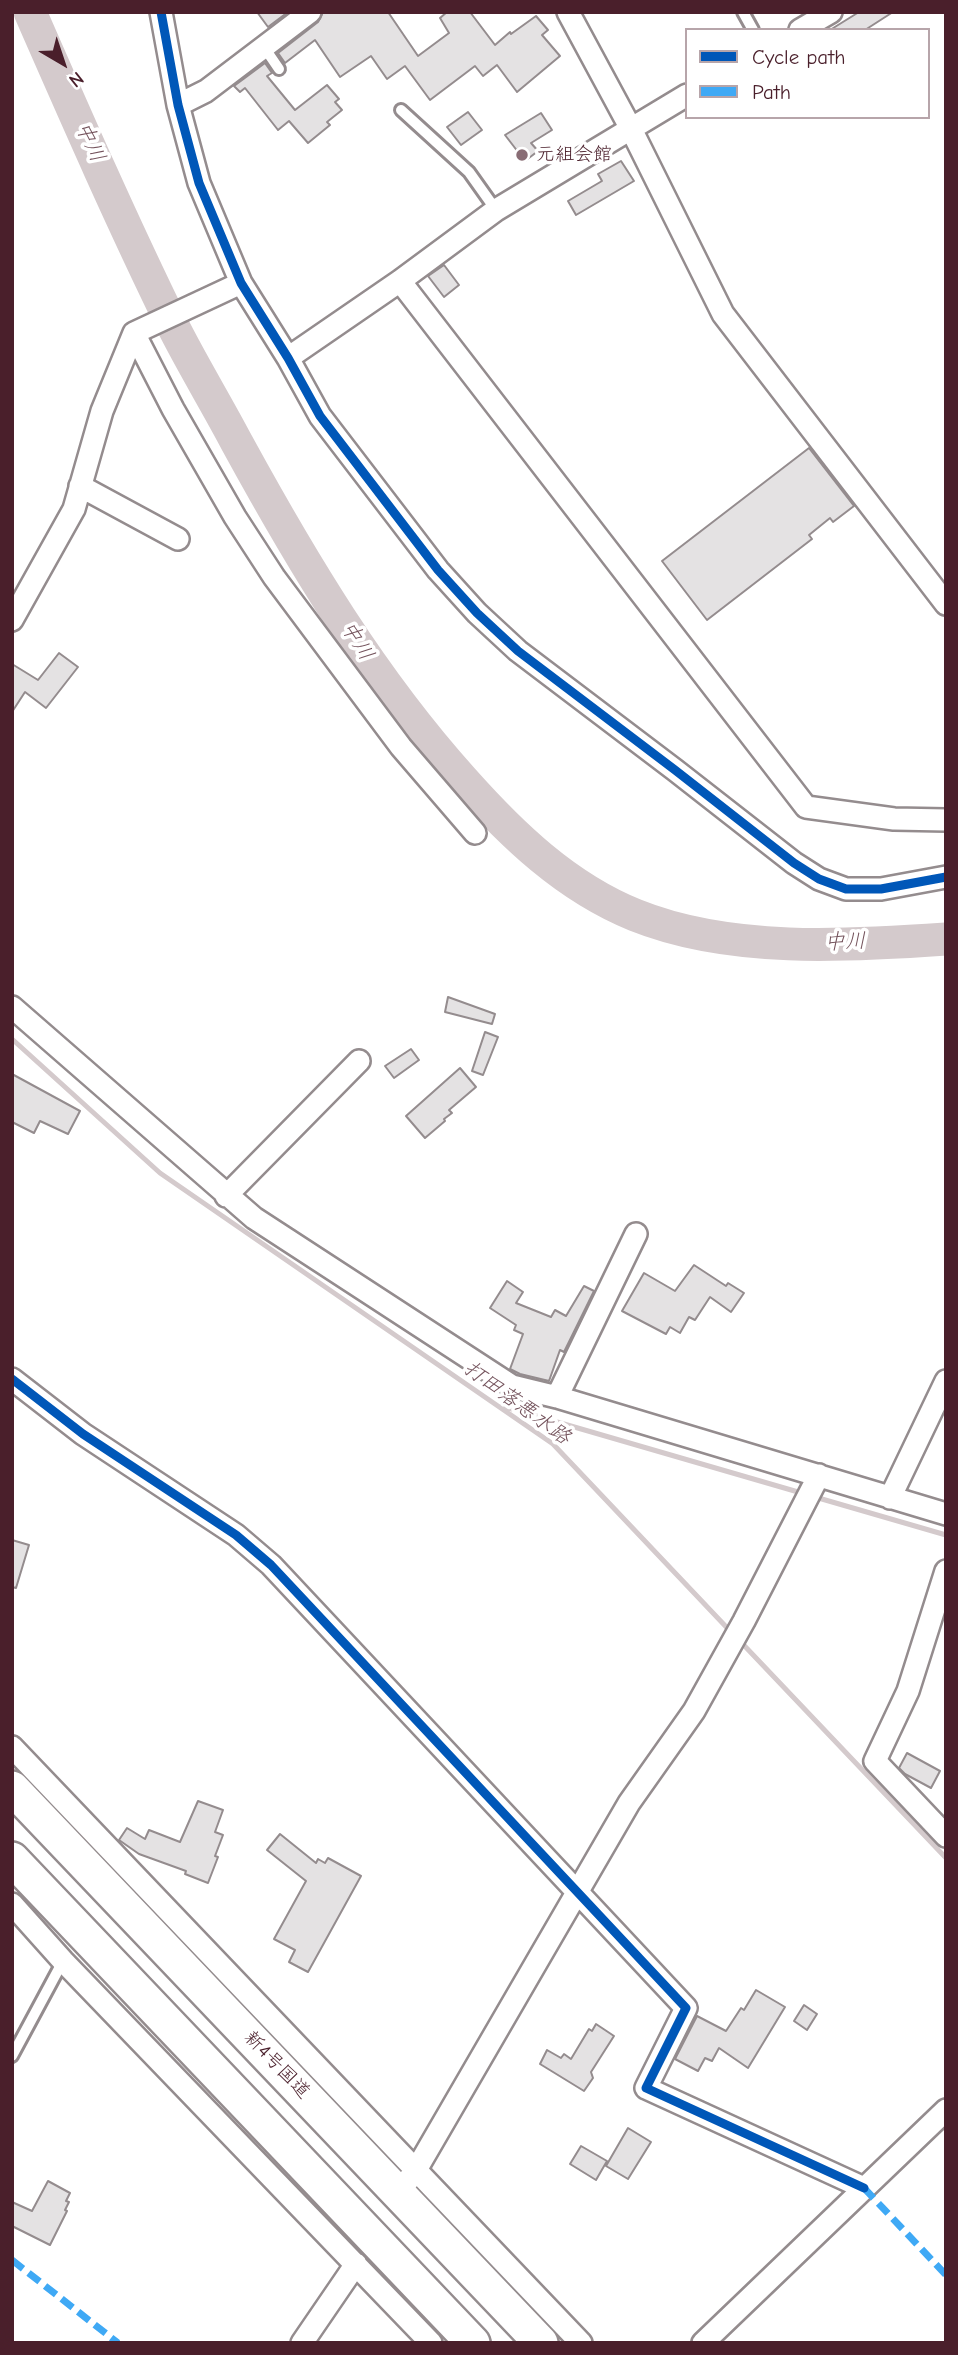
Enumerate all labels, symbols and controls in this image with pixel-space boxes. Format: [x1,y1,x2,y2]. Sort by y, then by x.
north arrow [28,28,98,98]
legend [685,28,930,119]
text: Cycle path [752,45,845,69]
text: N [64,67,88,92]
text: Path [752,80,791,104]
water label: 中川 [70,118,110,166]
place label: 元組会館 [536,144,612,166]
marker: 元組会館 [514,147,530,163]
water label: 中川 [335,617,379,665]
water label: 中川 [824,929,866,955]
water label: 打田落悪水路 [459,1356,575,1450]
street label: 新4号国道 [239,2026,315,2104]

